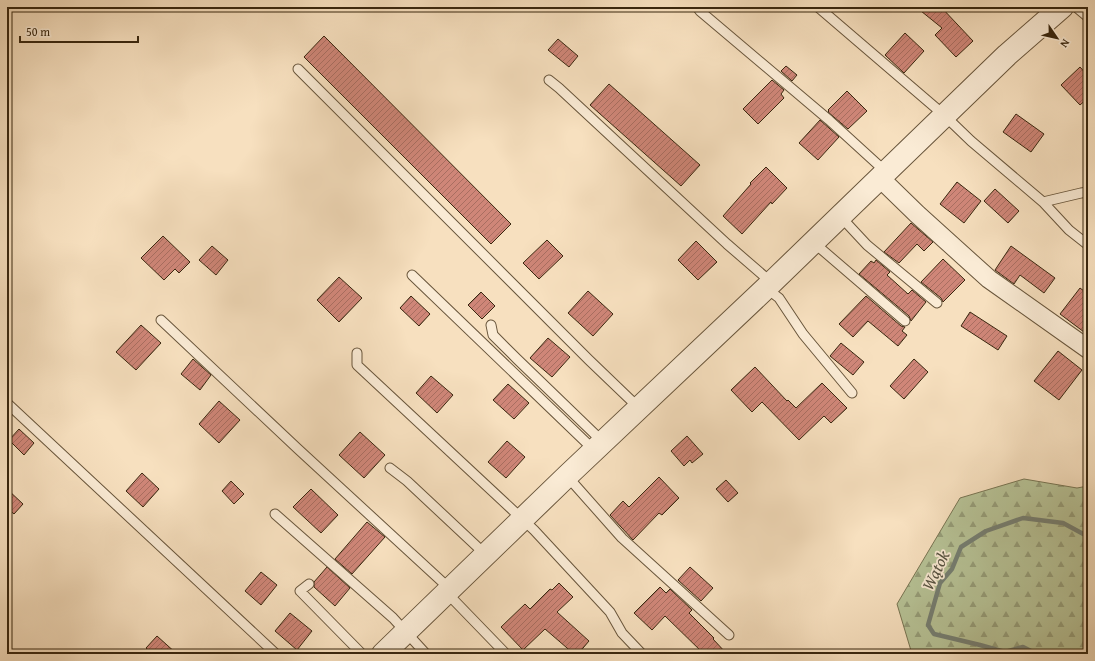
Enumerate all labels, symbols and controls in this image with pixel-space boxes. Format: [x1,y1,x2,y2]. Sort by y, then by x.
scale bar [20,18,138,44]
north arrow [1037,18,1077,58]
text: 50 m [26,23,50,40]
text: N [1056,36,1074,52]
water label: Wątok [915,546,955,594]

